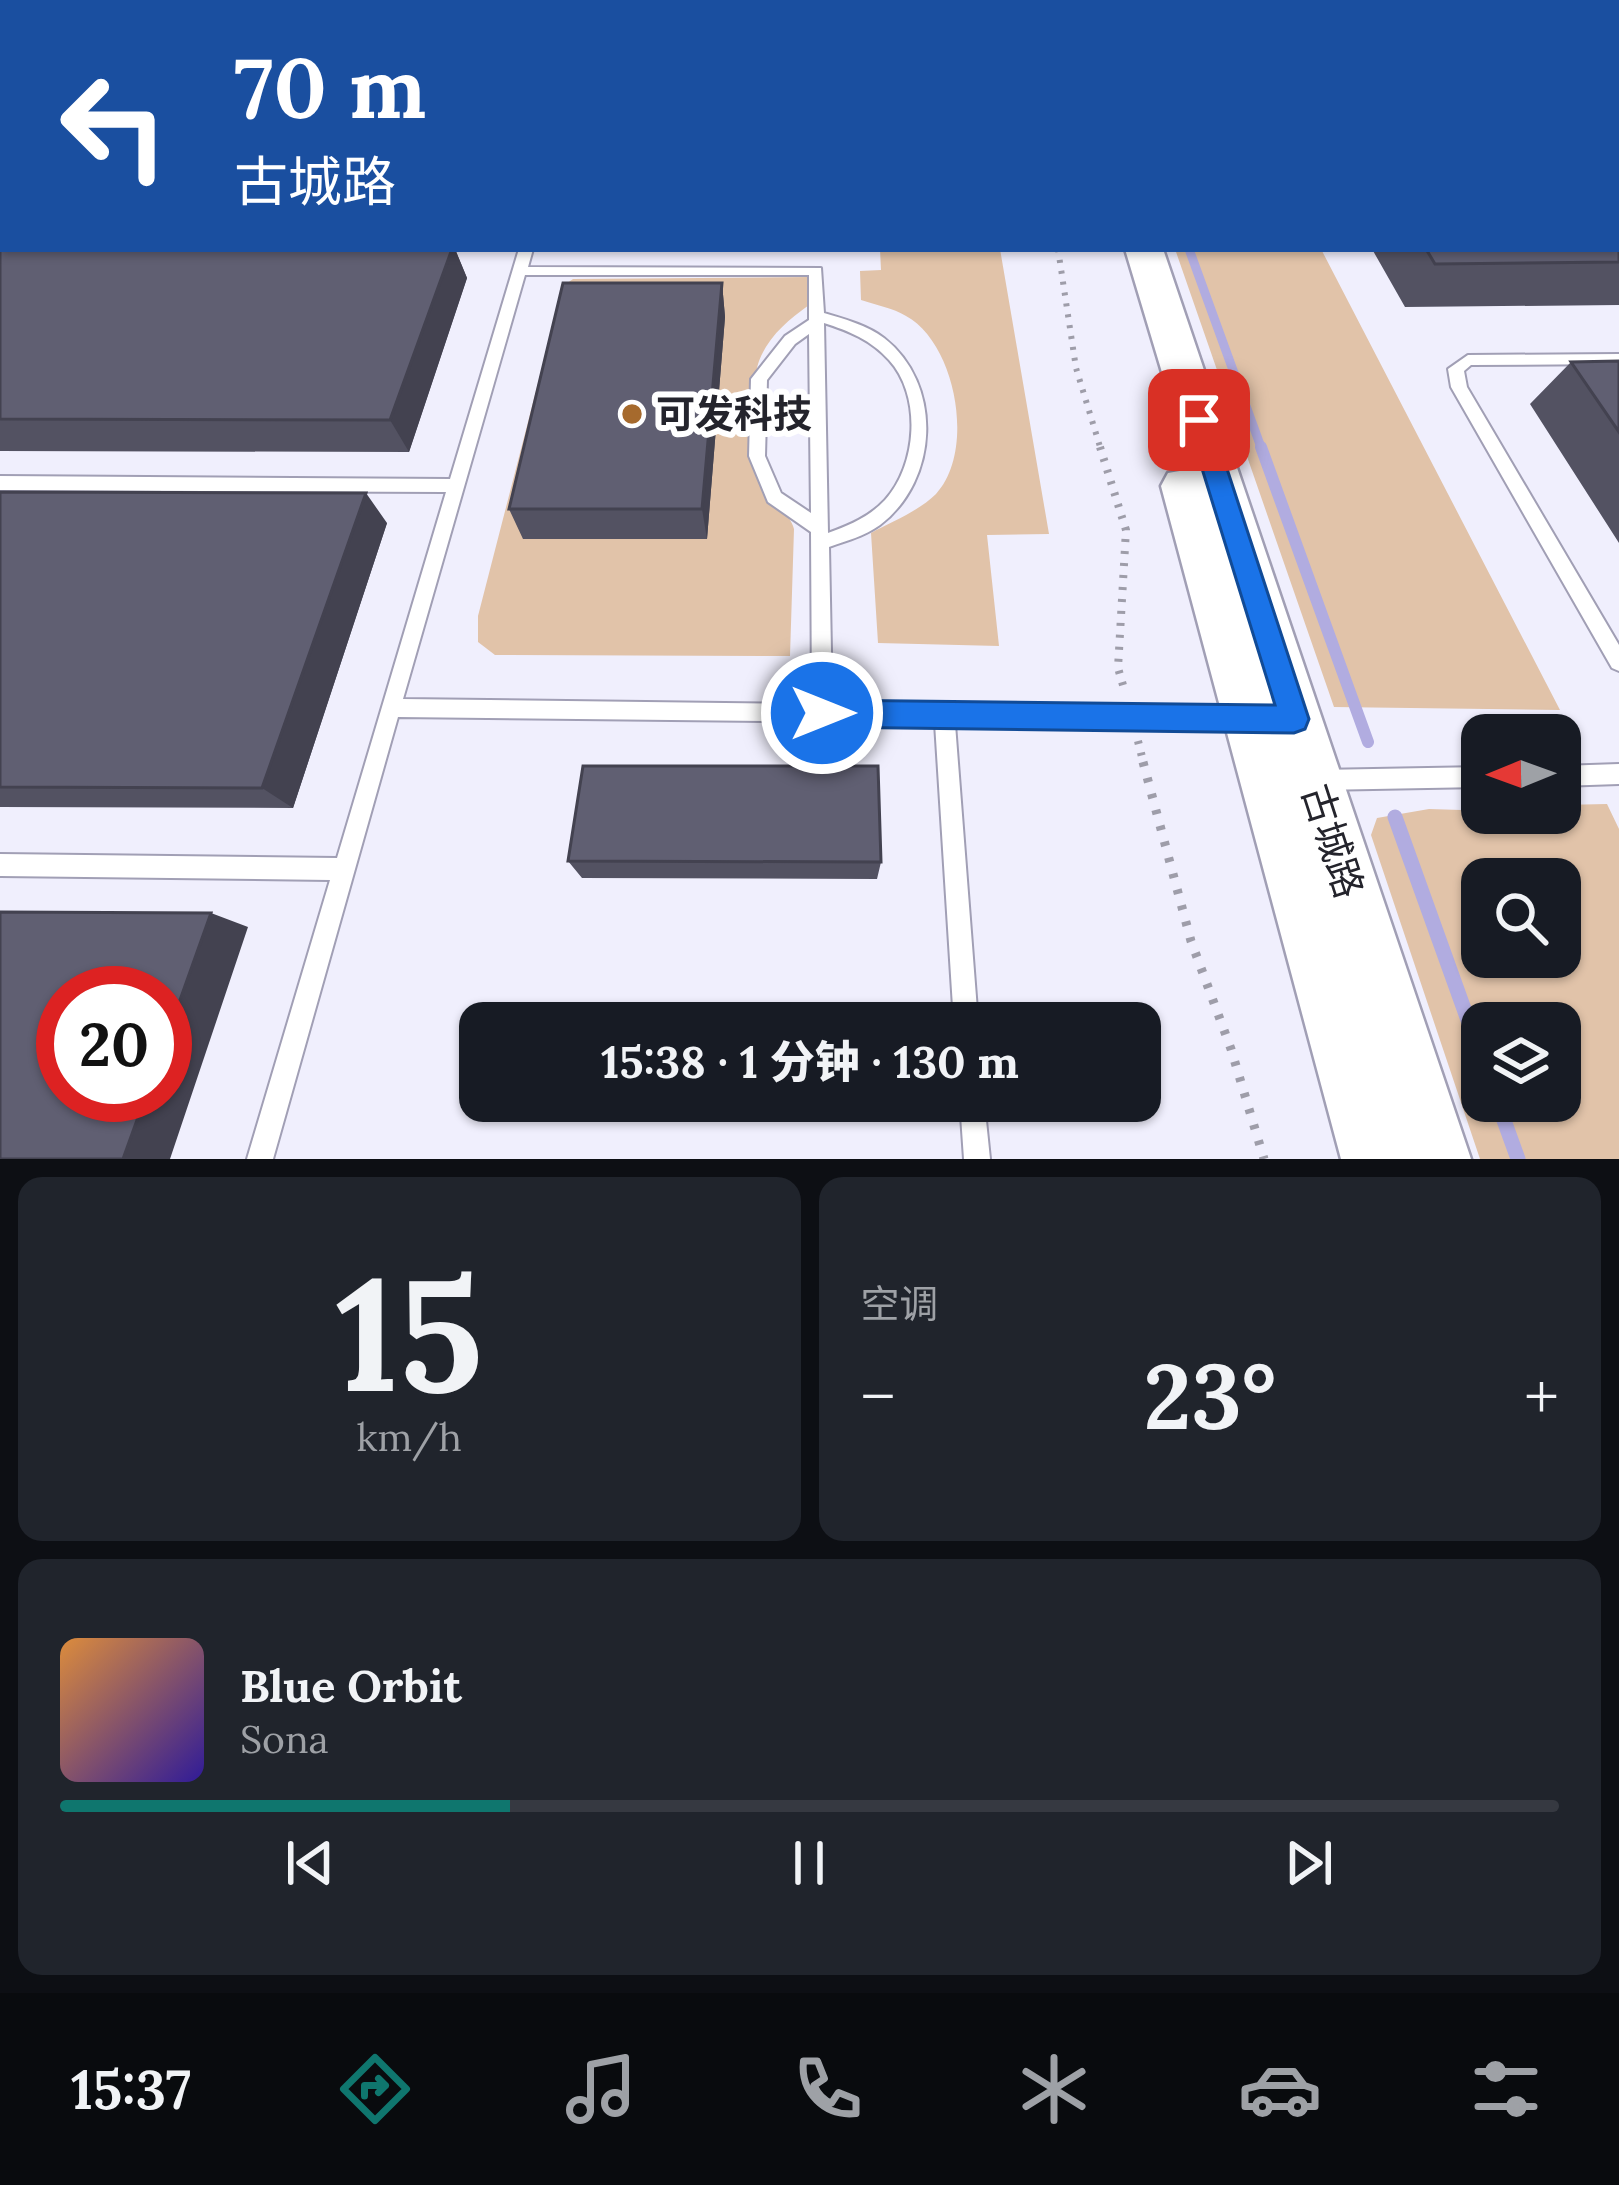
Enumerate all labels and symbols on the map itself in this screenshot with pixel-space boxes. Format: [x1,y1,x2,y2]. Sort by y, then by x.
pin [1148,369,1250,471]
place label: 可发科技 [656,389,812,439]
marker: 可发科技 [619,401,645,427]
position arrow [759,650,885,776]
north arrow [1461,714,1581,834]
street label: 古城路 [1291,778,1375,904]
speed limit sign: 20 [36,966,192,1122]

